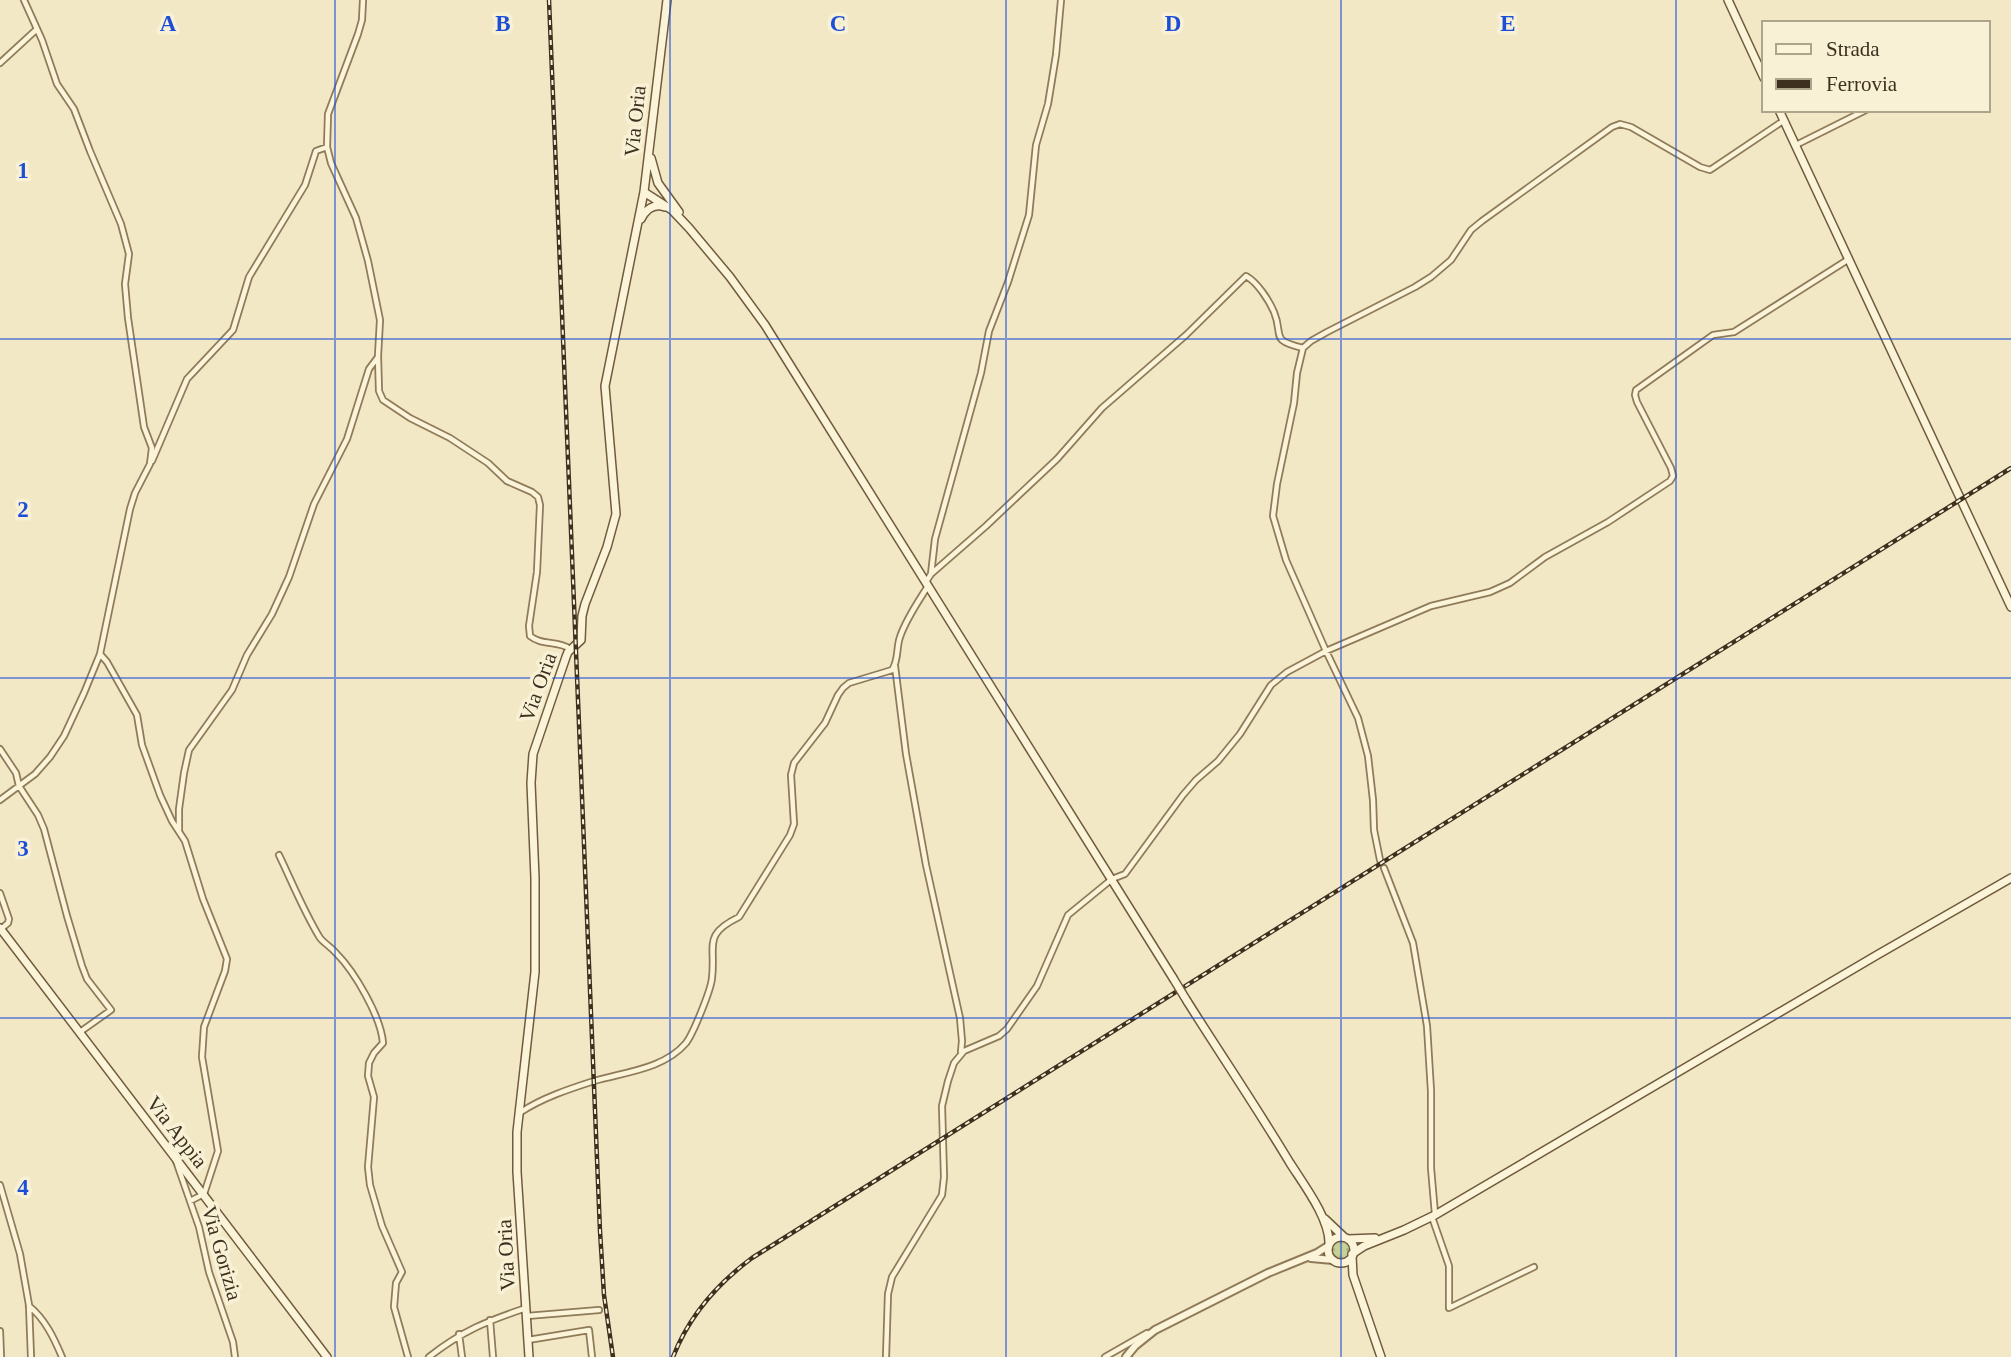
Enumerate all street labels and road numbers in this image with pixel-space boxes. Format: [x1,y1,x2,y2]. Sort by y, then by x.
street label: Via Oria [619,83,651,158]
street label: Via Oria [514,649,562,725]
street label: Via Appia [142,1091,213,1173]
street label: Via Gorizia [197,1203,247,1304]
street label: Via Oria [492,1218,520,1291]

